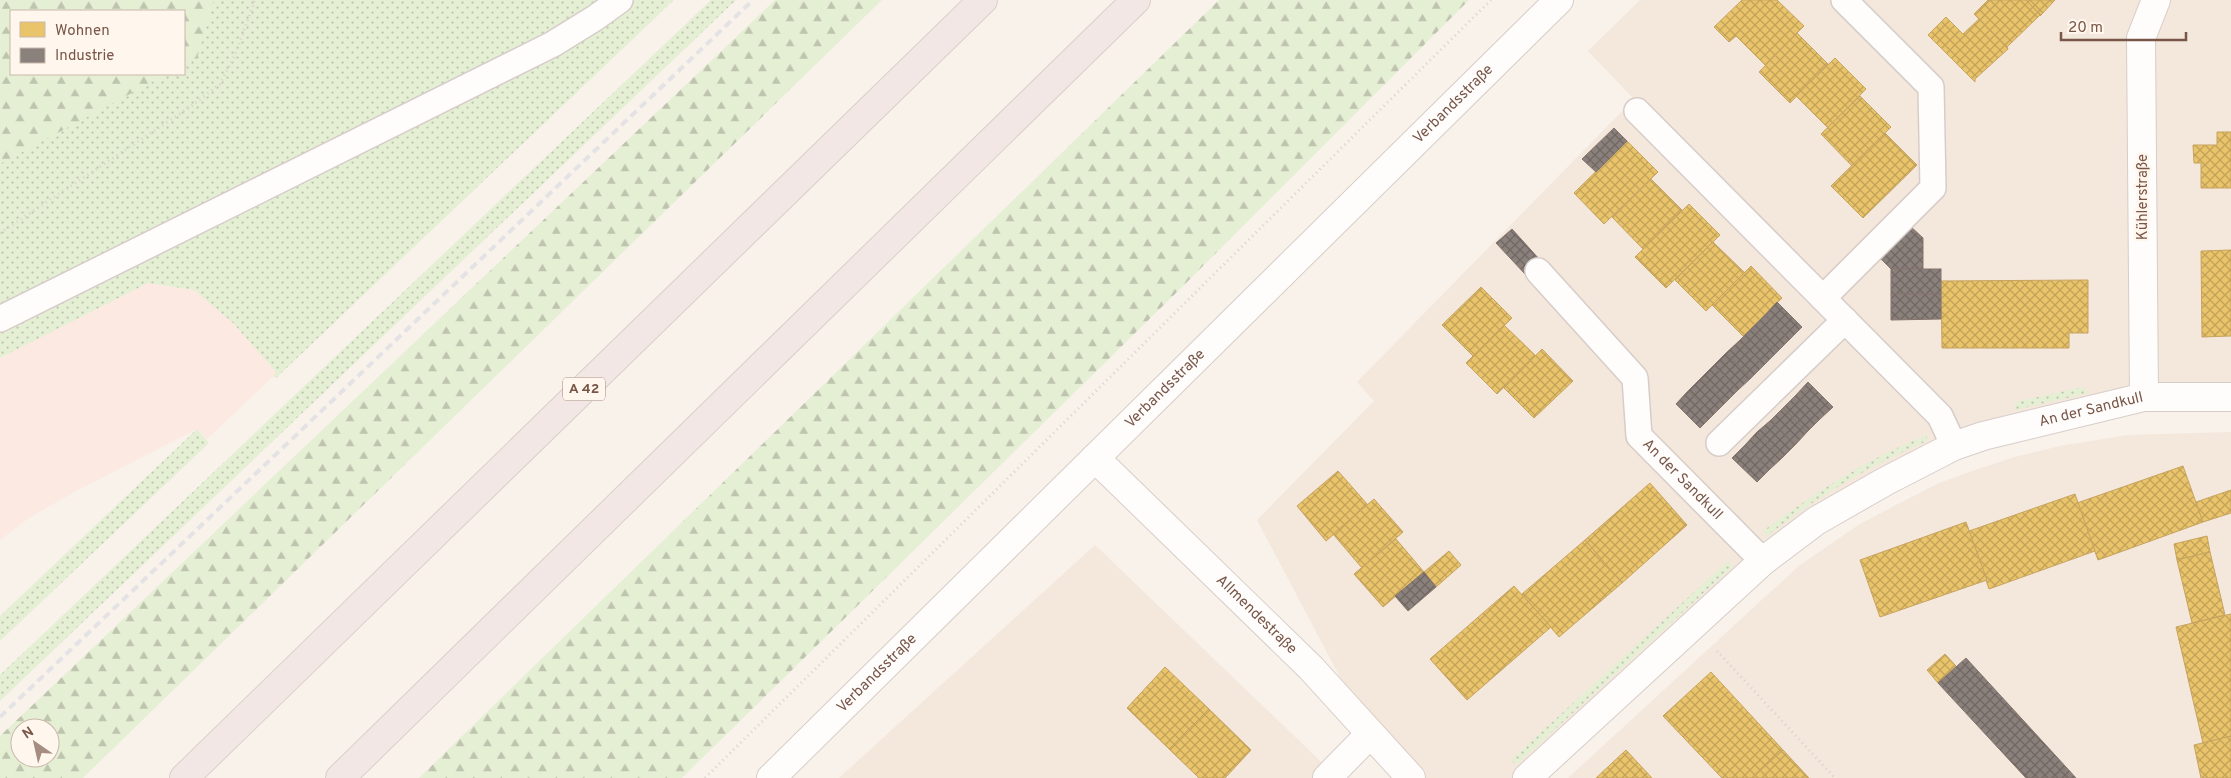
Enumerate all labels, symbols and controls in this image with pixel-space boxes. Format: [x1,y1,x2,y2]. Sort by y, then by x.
legend [10,10,185,75]
scale bar [2061,10,2186,42]
text: 20 m [2068,19,2103,38]
text: Wohnen [55,22,110,41]
text: Industrie [55,47,114,66]
street label: Verbandsstraße [1409,61,1497,148]
street label: Kühlerstraße [2134,154,2153,240]
street label: Verbandsstraße [1121,345,1209,432]
road number: A 42 [563,378,605,400]
street label: An der Sandkull [2037,388,2145,432]
street label: An der Sandkull [1638,435,1727,524]
street label: Allmendestraße [1212,571,1301,659]
street label: Verbandsstraße [833,630,921,717]
north arrow [10,718,60,768]
text: N [20,724,37,743]

